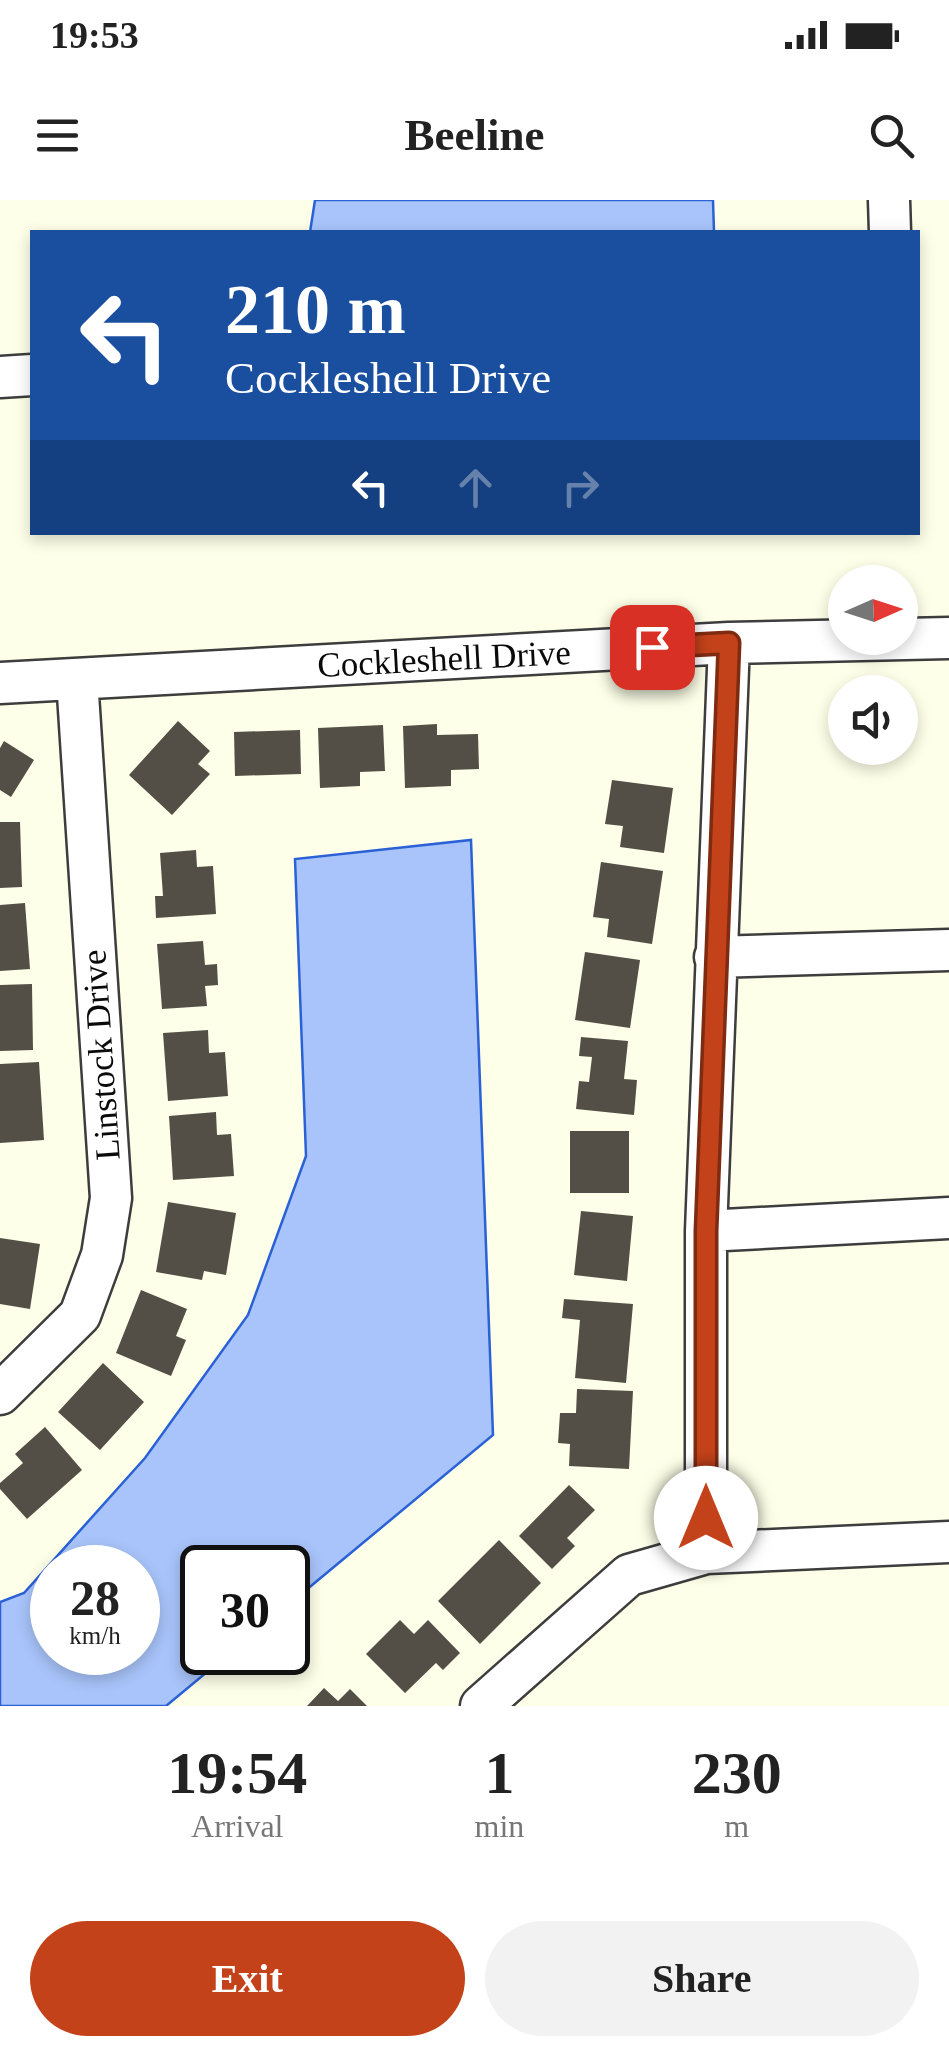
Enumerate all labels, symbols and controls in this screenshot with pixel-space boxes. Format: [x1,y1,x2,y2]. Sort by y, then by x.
text: 19:53 [50,14,139,56]
icon: menu [30,108,85,163]
icon: search [864,108,919,163]
text: Beeline [405,110,544,160]
icon: left [60,270,190,400]
text: 210 m [225,271,406,348]
text: Cockleshell Drive [225,353,551,403]
icon: left [343,460,398,515]
icon: ahead [448,460,503,515]
icon: right [553,460,608,515]
north arrow [828,565,918,655]
map controls [828,565,918,765]
pin [610,605,695,690]
icon: arrive [625,620,680,675]
street label: Cockleshell Drive [316,633,572,685]
button: sound [828,675,918,765]
street label: Linstock Drive [74,948,128,1162]
position arrow [654,1466,758,1570]
speed limit sign: 30 [180,1545,310,1675]
text: 28 [70,1570,120,1626]
text: km/h [69,1622,121,1649]
text: 19:54 [167,1740,307,1806]
text: 1 [484,1740,514,1806]
text: 230 [692,1740,782,1806]
text: Arrival [191,1808,283,1844]
text: min [475,1808,524,1844]
text: m [724,1808,749,1844]
button: Exit [30,1921,465,2036]
button: Share [485,1921,919,2036]

